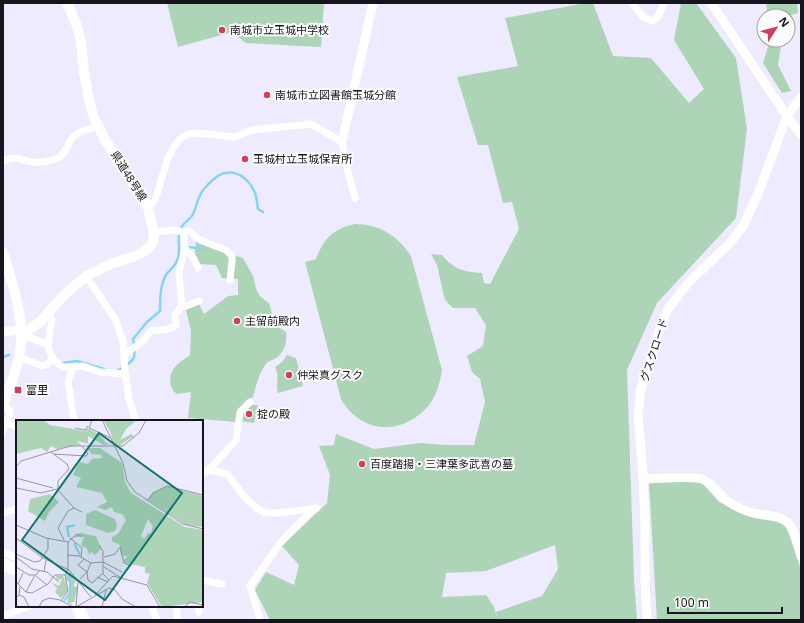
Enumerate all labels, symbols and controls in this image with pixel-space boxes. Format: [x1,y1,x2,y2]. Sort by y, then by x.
north arrow [756,8,796,48]
text: N [776,14,793,30]
place label: 南城市立玉城中学校 [230,22,329,37]
marker: 南城市立玉城中学校 [217,25,227,35]
place label: 南城市立図書館玉城分館 [275,87,396,102]
marker: 南城市立図書館玉城分館 [262,90,272,100]
street label: 県道48号線 [108,148,151,204]
place label: 玉城村立玉城保育所 [253,151,353,166]
marker: 玉城村立玉城保育所 [240,154,250,164]
place label: 主留前殿内 [245,313,300,328]
marker: 主留前殿内 [232,316,242,326]
street label: グスクロード [636,316,671,384]
place label: 仲栄真グスク [297,367,363,382]
marker: 仲栄真グスク [284,370,294,380]
place label: 富里 [26,382,48,397]
marker: 富里 [13,385,23,395]
place label: 掟の殿 [257,406,290,421]
marker: 掟の殿 [244,409,254,419]
inset map [16,420,203,607]
place label: 百度踏揚・三津葉多武喜の墓 [370,456,513,471]
marker: 百度踏揚・三津葉多武喜の墓 [357,459,367,469]
scale bar [668,589,782,615]
text: 100 m [674,594,709,611]

